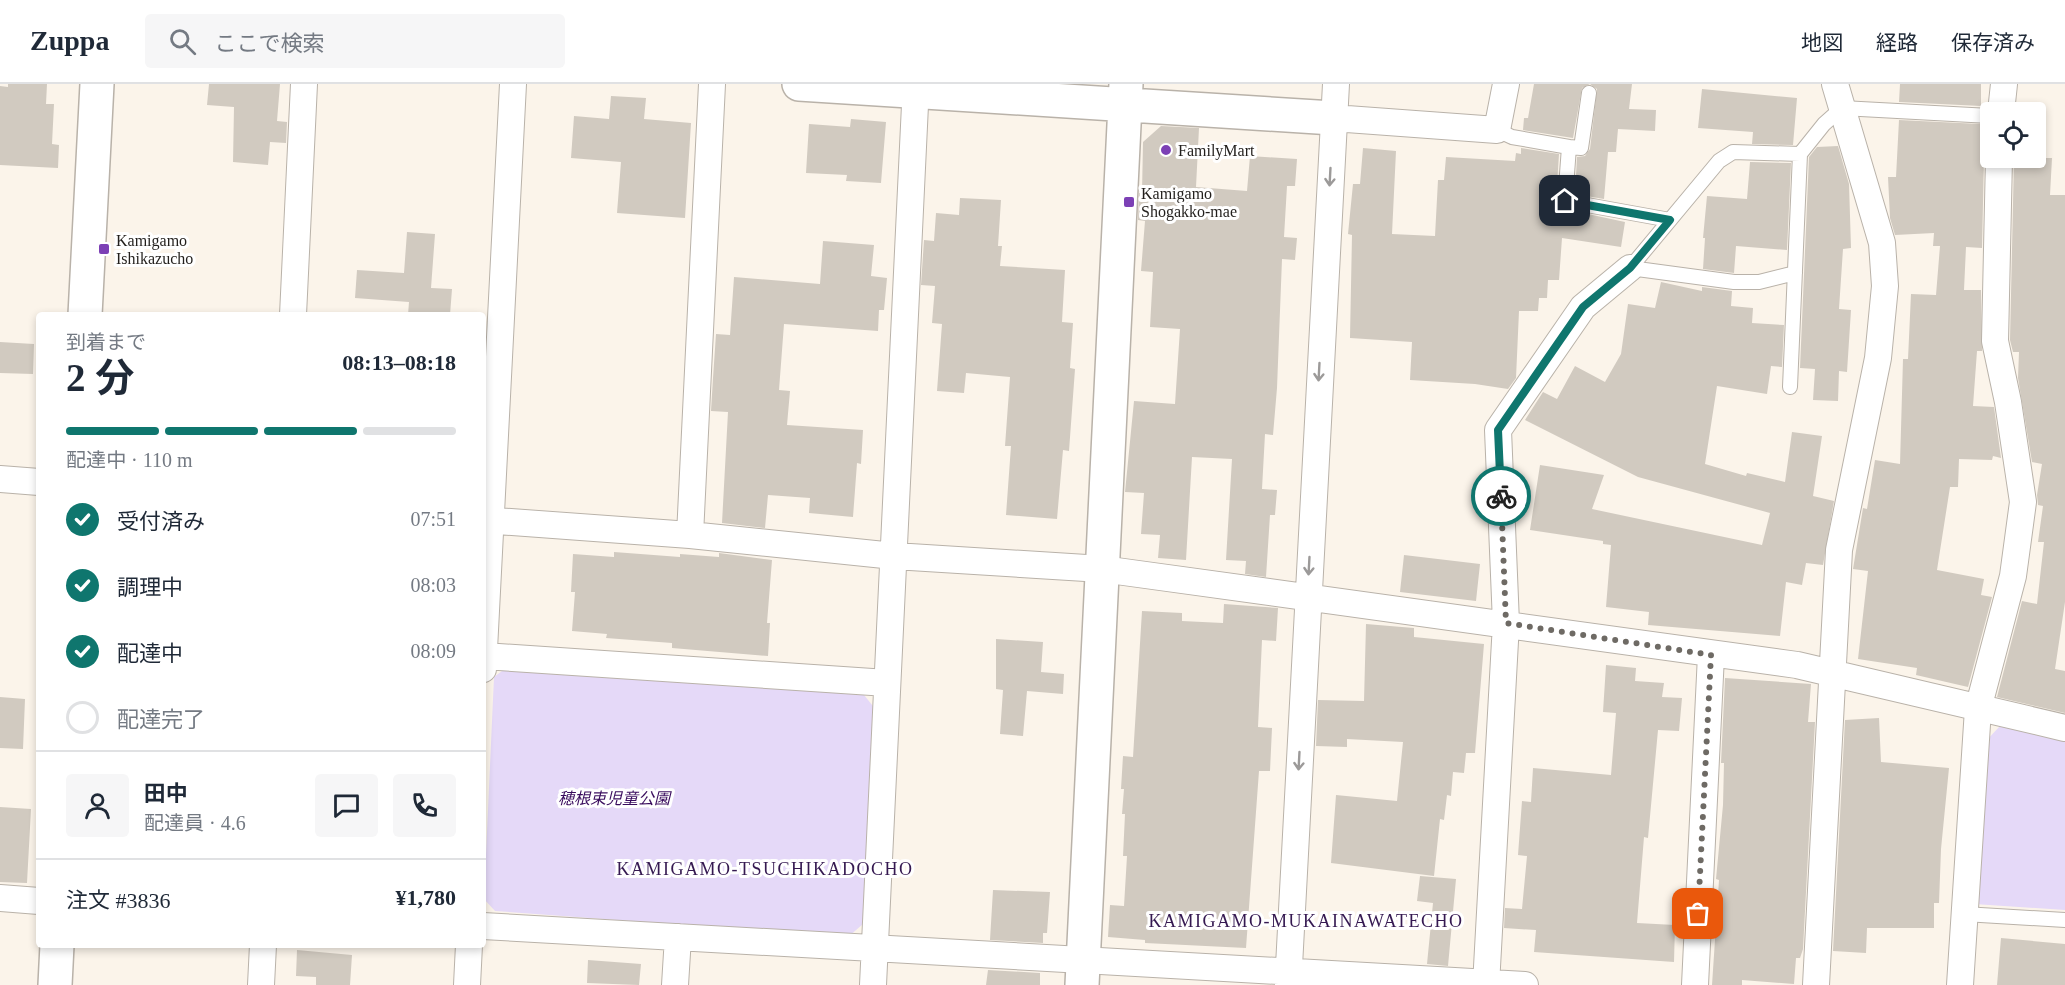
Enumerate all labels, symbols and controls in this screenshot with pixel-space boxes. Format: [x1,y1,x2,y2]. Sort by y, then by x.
search box [145,14,565,68]
text: Zuppa [30,25,109,56]
icon: search [166,25,199,58]
text: ここで検索 [214,31,324,56]
text: 地図 [1801,31,1843,55]
text: 経路 [1876,31,1918,55]
text: 保存済み [1951,31,2035,55]
map controls [1980,102,2046,168]
button: locate [1980,102,2046,168]
place label: FamilyMart [1178,142,1255,160]
marker: FamilyMart [1159,143,1173,157]
one-way arrow [1324,166,1335,186]
pin [1539,175,1590,226]
icon: home [1548,184,1581,217]
place label: Kamigamo Shogakko-mae [1141,185,1237,221]
marker: Kamigamo Shogakko-mae [1122,195,1136,209]
place label: Kamigamo Ishikazucho [116,232,193,267]
marker: Kamigamo Ishikazucho [97,242,111,256]
text: 到着まで [66,331,146,353]
text: 08:13–08:18 [342,350,456,375]
text: 2 分 [66,356,134,399]
one-way arrow [1314,361,1325,381]
text: 配達中 · 110 m [66,449,192,471]
courier [1471,466,1531,526]
icon: bike [1485,480,1518,513]
icon: check [66,503,99,536]
text: 07:51 [410,508,456,530]
text: 受付済み [117,509,205,534]
one-way arrow [1303,556,1314,576]
icon: check [66,569,99,602]
text: 08:03 [410,574,456,596]
text: 調理中 [117,575,183,600]
icon: check [66,635,99,668]
text: 08:09 [410,640,456,662]
text: 配達中 [117,641,183,666]
text: 配達完了 [117,707,205,732]
one-way arrow [1294,751,1305,771]
button: person [66,774,129,837]
button: chat [315,774,378,837]
button: phone [393,774,456,837]
text: 田中 [144,781,188,806]
park label: 穂根束児童公園 [558,790,672,807]
text: 配達員 · 4.6 [144,812,246,834]
district label: KAMIGAMO-TSUCHIKADOCHO [617,859,914,879]
text: ¥1,780 [396,885,456,910]
text: 注文 #3836 [66,888,171,913]
pin [1672,888,1723,939]
icon: bag [1681,897,1714,930]
district label: KAMIGAMO-MUKAINAWATECHO [1148,911,1464,931]

